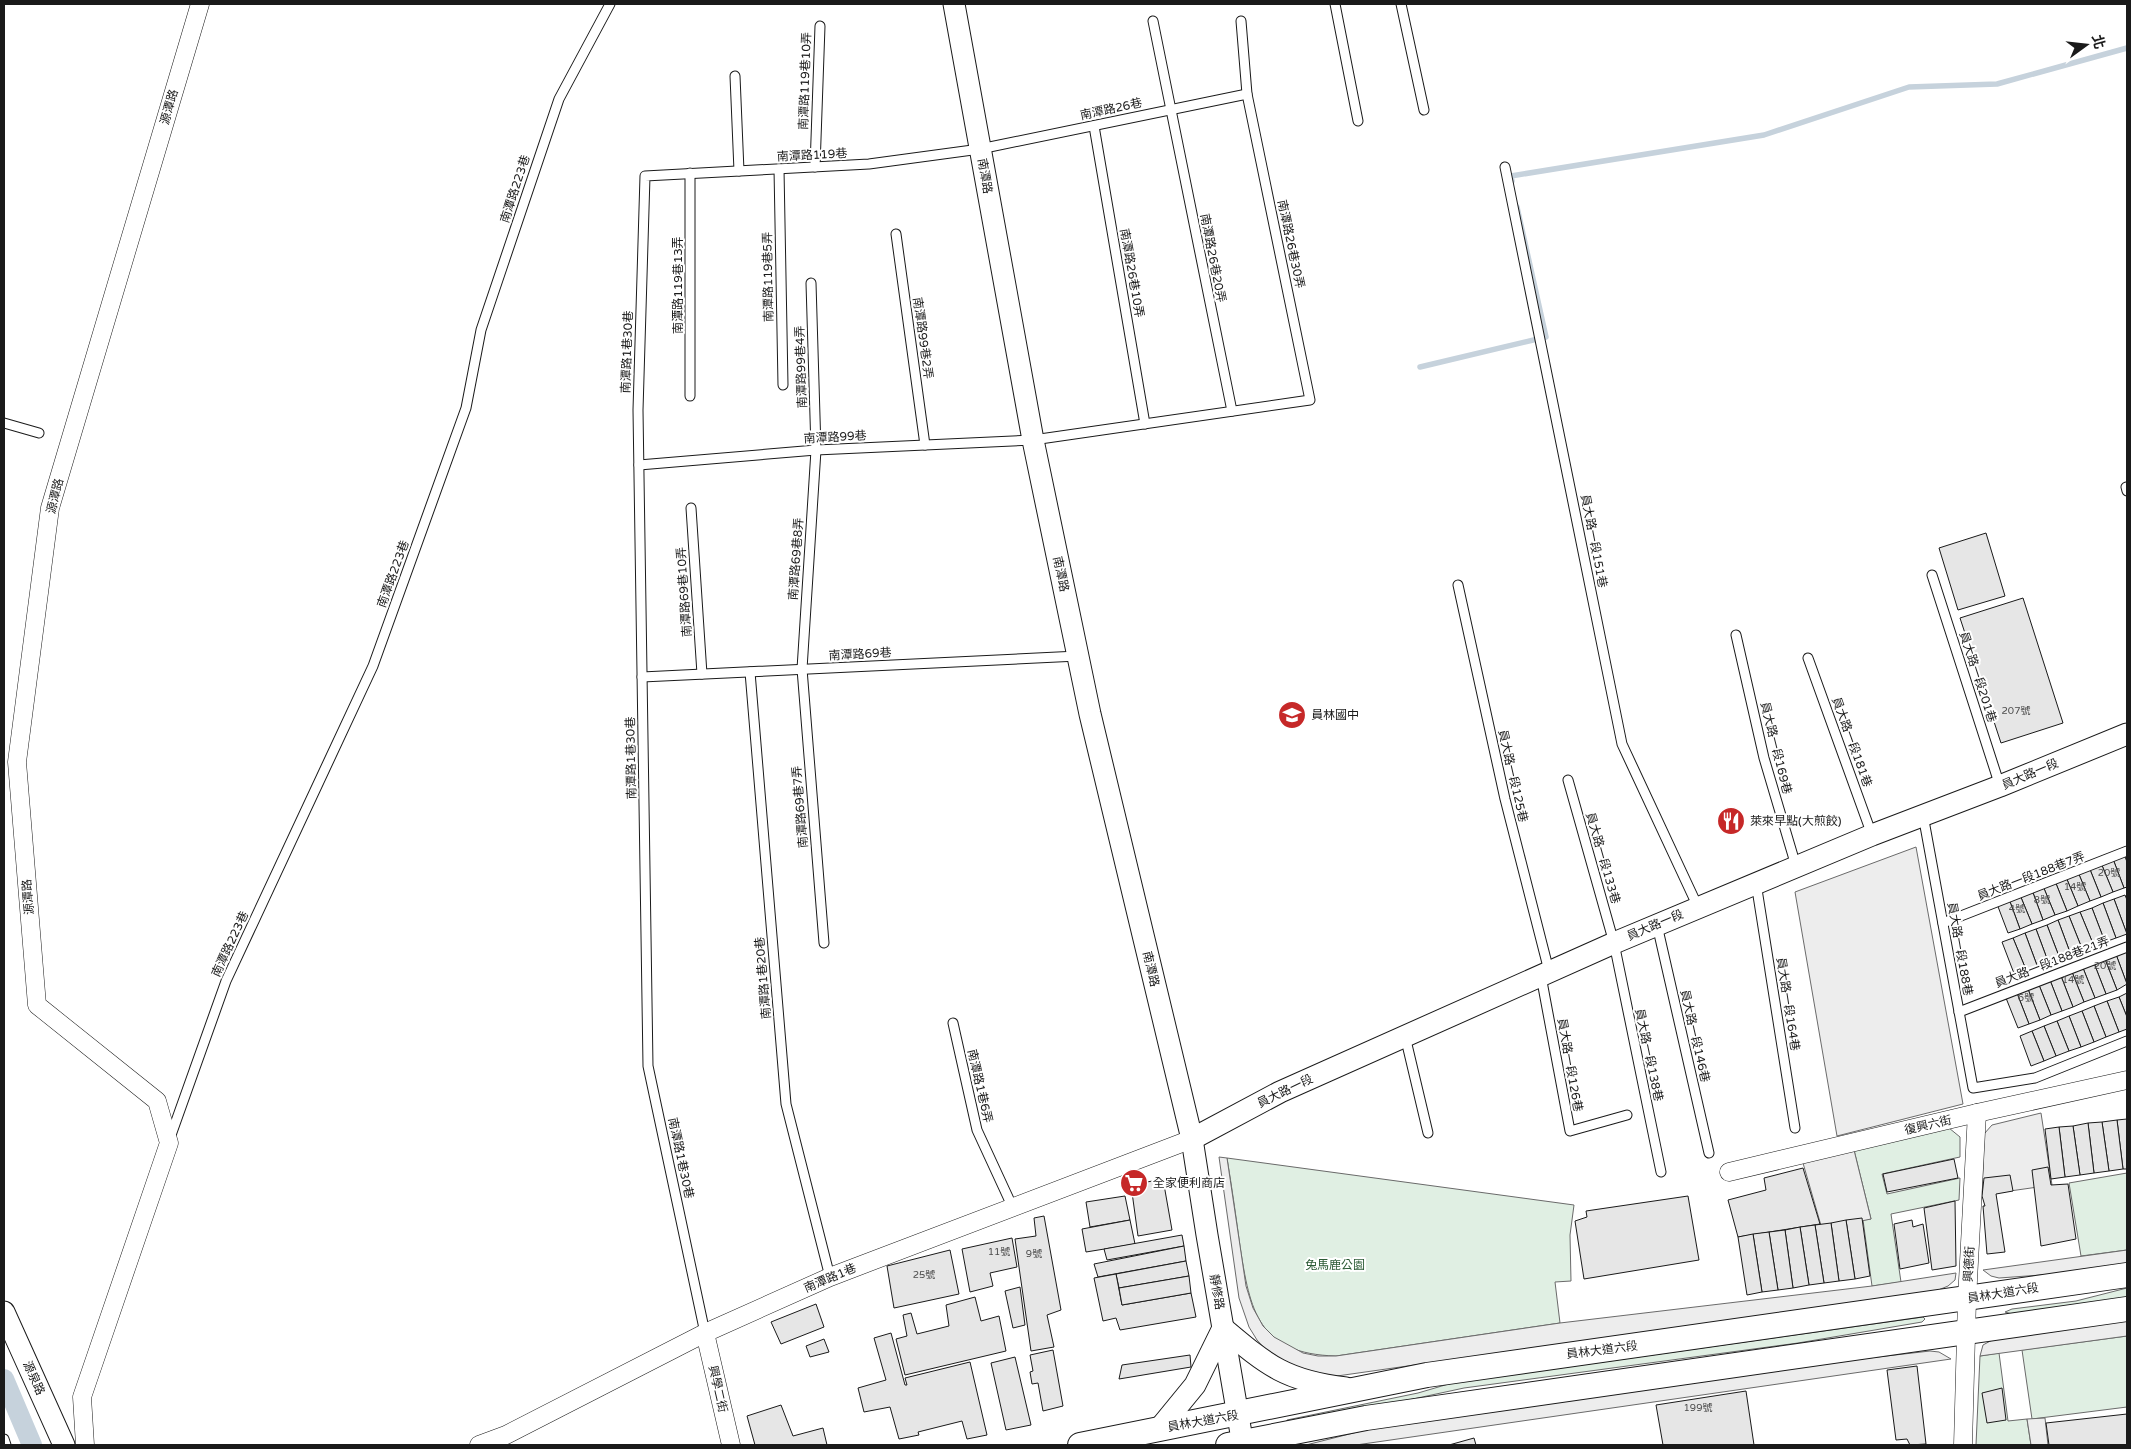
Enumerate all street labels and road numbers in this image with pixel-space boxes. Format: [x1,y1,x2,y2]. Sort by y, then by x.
street label: 南潭路119巷10弄 [796,32,814,130]
street label: 源潭路 [157,88,181,126]
street label: 南潭路26巷 [1079,96,1143,122]
street label: 南潭路119巷 [776,146,848,164]
street label: 南潭路223巷 [497,153,533,225]
street label: 南潭路 [975,157,995,195]
street label: 南潭路26巷30弄 [1275,198,1307,290]
street label: 南潭路26巷20弄 [1198,212,1228,304]
street label: 南潭路26巷10弄 [1117,227,1147,319]
street label: 南潭路119巷5弄 [760,232,776,322]
street label: 南潭路119巷13弄 [671,236,685,334]
street label: 南潭路99巷2弄 [910,296,936,380]
street label: 南潭路1巷30巷 [619,310,635,394]
street label: 南潭路99巷4弄 [793,325,809,409]
street label: 南潭路99巷 [803,428,867,446]
street label: 源潭路 [44,477,66,515]
street label: 員大路一段151巷 [1578,493,1610,589]
street label: 南潭路69巷8弄 [786,517,806,601]
street label: 南潭路223巷 [374,538,412,610]
street label: 南潭路69巷10弄 [674,547,694,637]
street label: 南潭路 [1050,555,1072,593]
street label: 員大路一段201巷 [1957,630,1999,724]
street label: 南潭路69巷 [828,645,892,663]
street label: 員大路一段181巷 [1829,695,1875,789]
street label: 員大路一段169巷 [1758,700,1794,796]
street label: 南潭路1巷30巷 [623,717,639,799]
street label: 員大路一段125巷 [1496,728,1530,824]
street label: 員大路一段 [2000,756,2060,792]
street label: 南潭路69巷7弄 [789,765,811,849]
street label: 員大路一段133巷 [1583,811,1623,905]
street label: 員大路一段188巷7弄 [1975,849,2087,903]
street label: 源潭路 [19,878,37,916]
street label: 員大路一段188巷 [1945,901,1975,997]
street label: 員大路一段 [1625,907,1685,943]
street label: 南潭路223巷 [209,909,251,979]
street label: 員大路一段188巷21弄 [1993,934,2111,990]
street label: 南潭路1巷20巷 [752,936,774,1020]
street label: 南潭路 [1140,950,1162,988]
street label: 員大路一段164巷 [1774,956,1802,1052]
street label: 員大路一段146巷 [1678,988,1712,1084]
street label: 員大路一段138巷 [1632,1007,1666,1103]
street label: 員大路一段126巷 [1555,1017,1585,1113]
street label: 南潭路1巷6弄 [965,1048,995,1124]
street label: 員大路一段 [1255,1072,1315,1110]
street label: 復興六街 [1903,1113,1953,1137]
street label: 南潭路1巷30巷 [666,1116,696,1200]
street label: 興德街 [1961,1246,1977,1282]
street label: 南潭路1巷 [802,1261,858,1295]
street label: 靜修路 [1207,1273,1227,1311]
street label: 員林大道六段 [1966,1280,2040,1306]
street label: 員林大道六段 [1565,1339,1639,1361]
street label: 源泉路 [20,1359,48,1397]
street label: 興學二街 [706,1364,730,1414]
street label: 員林大道六段 [1166,1408,1240,1434]

